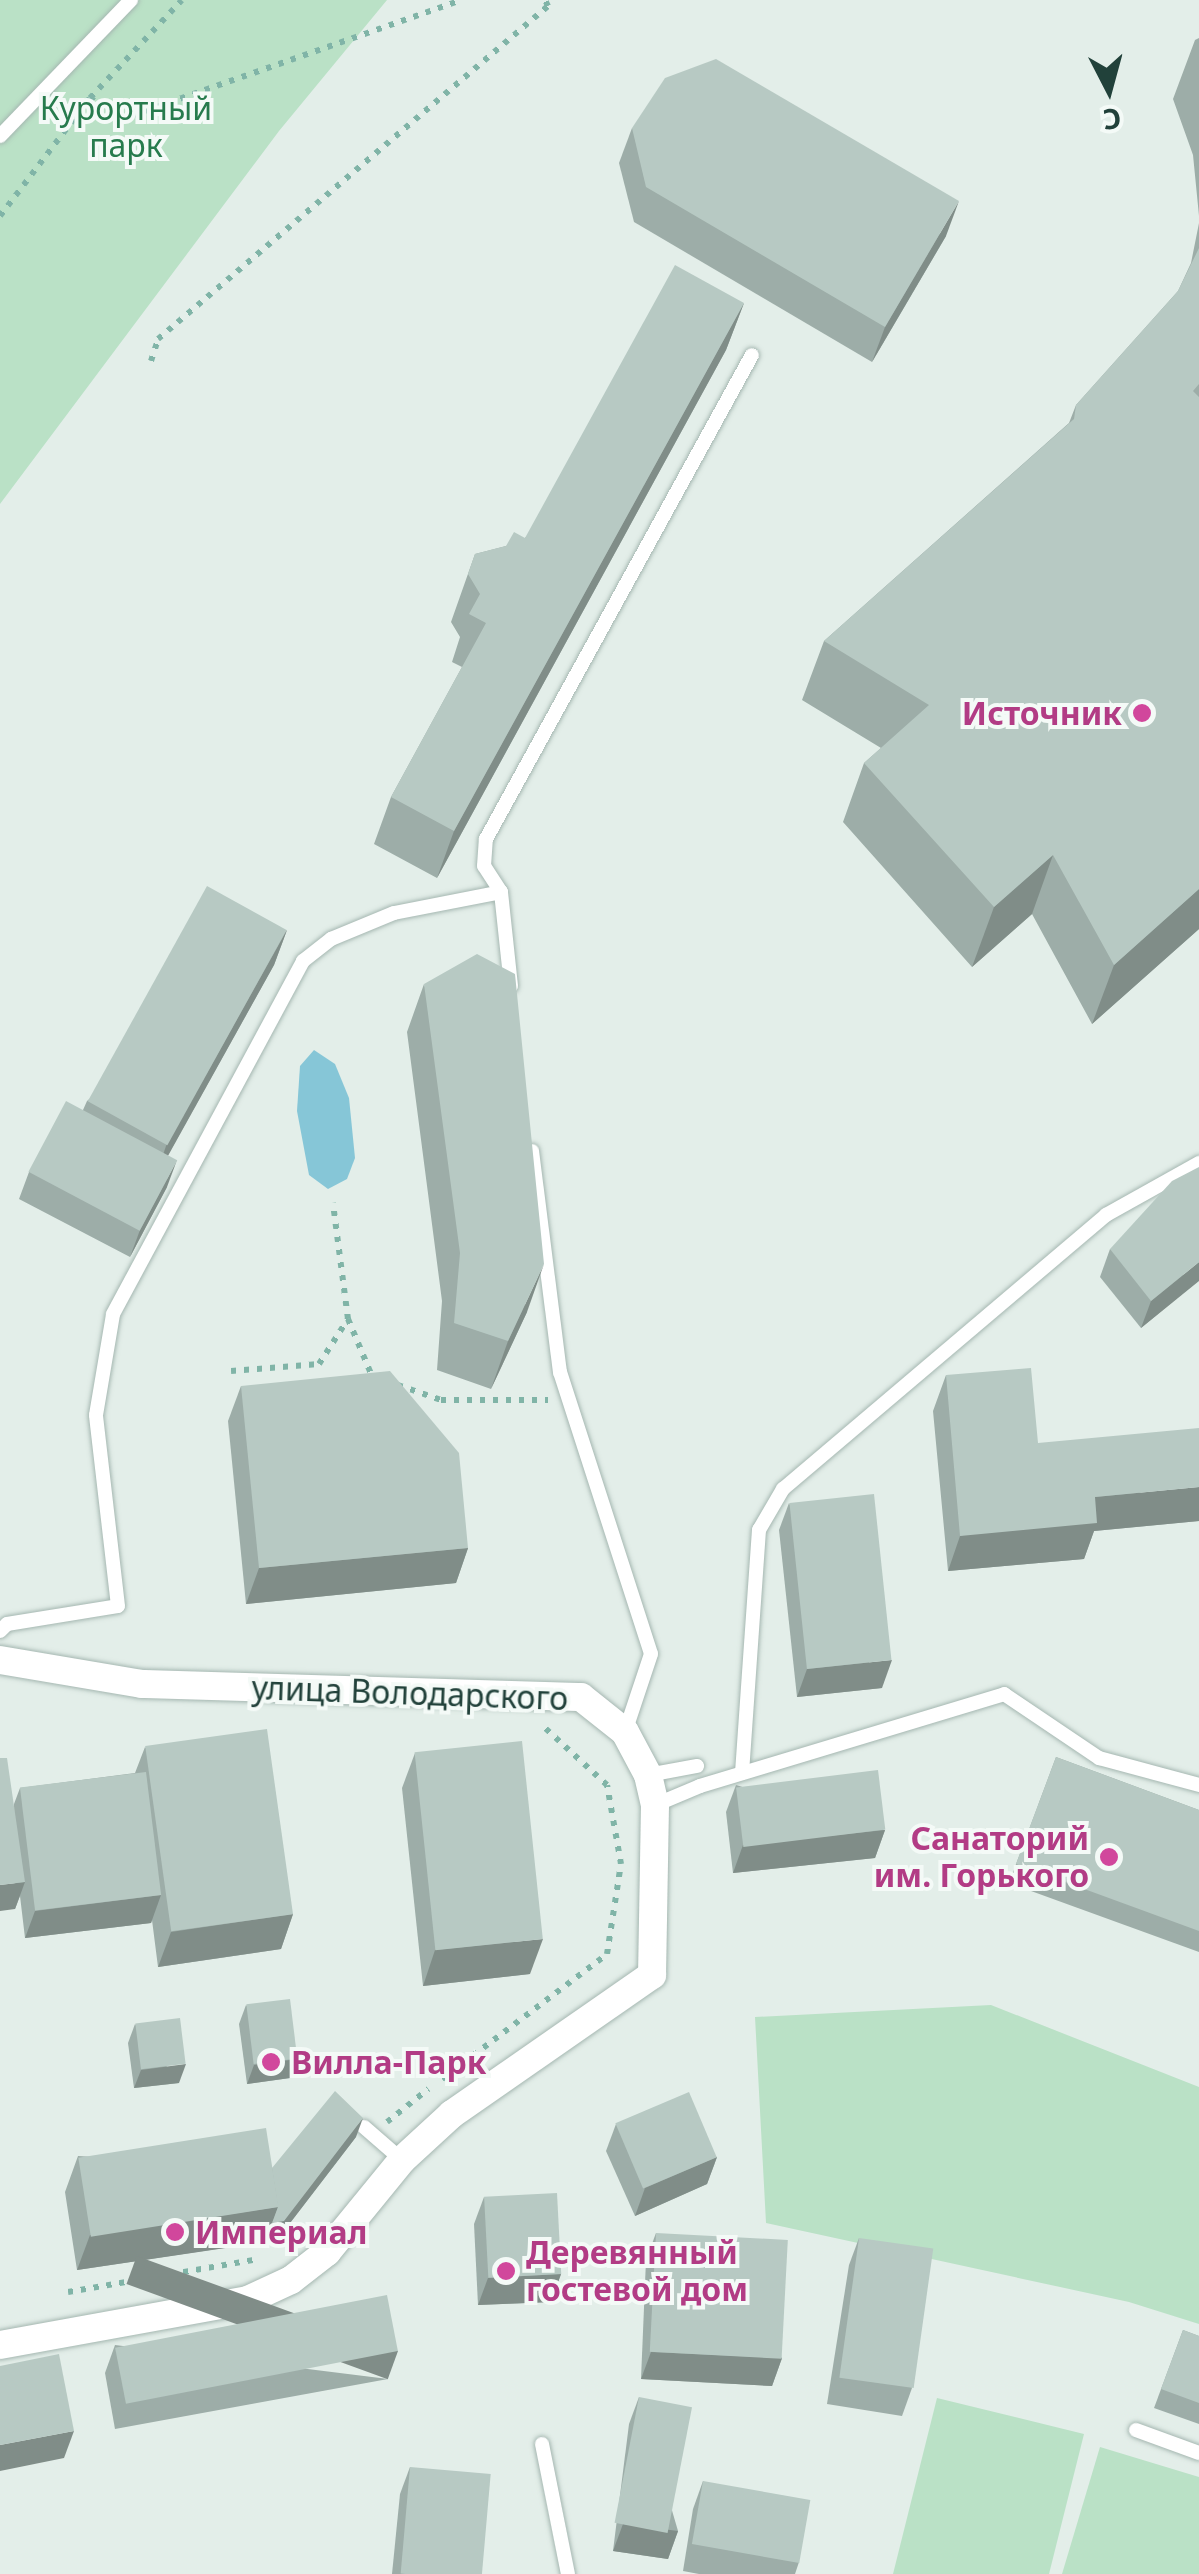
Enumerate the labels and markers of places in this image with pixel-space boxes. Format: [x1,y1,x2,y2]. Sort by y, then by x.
place label: Источник [962,694,1122,732]
marker: Источник [1131,702,1153,724]
place label: Санаторий им. Горького [874,1820,1089,1895]
marker: Санаторий им. Горького [1098,1846,1120,1868]
place label: Вилла-Парк [291,2043,486,2081]
marker: Вилла-Парк [260,2051,282,2073]
place label: Империал [195,2213,367,2251]
marker: Империал [164,2221,186,2243]
place label: Деревянный гостевой дом [526,2234,748,2309]
marker: Деревянный гостевой дом [495,2260,517,2282]

